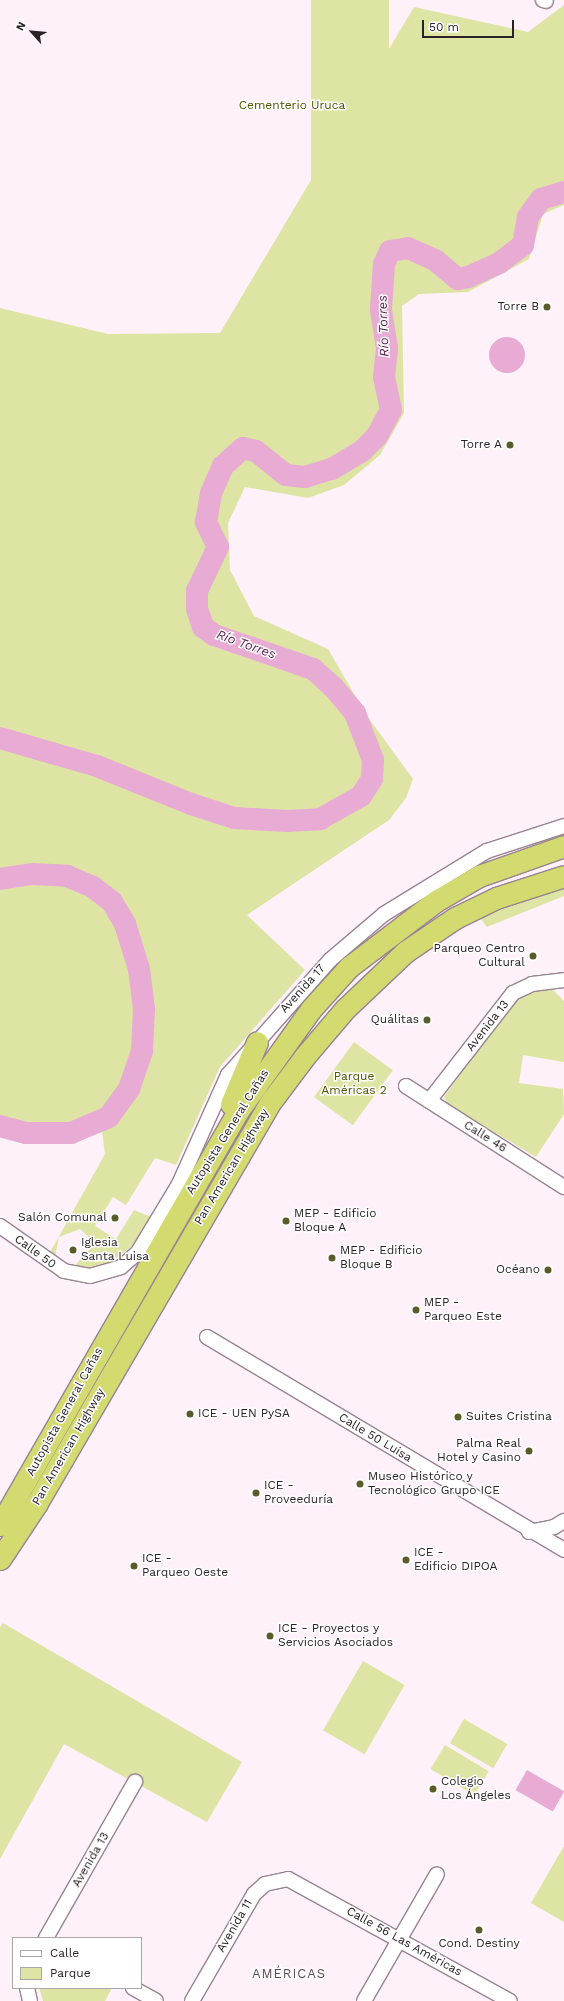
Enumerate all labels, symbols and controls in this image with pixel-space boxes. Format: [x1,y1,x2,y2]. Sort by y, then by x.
north arrow [12,12,52,52]
scale bar [424,12,516,38]
text: N [13,20,29,33]
text: 50 m [429,20,459,34]
park label: Cementerio Uruca [239,99,345,113]
water label: Río Torres [375,295,393,357]
place label: Torre B [497,300,539,314]
marker: Torre B [542,302,552,312]
place label: Torre A [460,438,502,452]
marker: Torre A [505,440,515,450]
water label: Río Torres [214,627,278,663]
place label: Parqueo Centro Cultural [434,942,525,970]
marker: Parqueo Centro Cultural [528,951,538,961]
street label: Avenida 17 [277,961,329,1017]
street label: Avenida 13 [463,997,513,1055]
place label: Quálitas [371,1013,419,1027]
marker: Quálitas [422,1015,432,1025]
street label: Autopista General Cañas [183,1067,273,1197]
park label: Parque Américas 2 [321,1070,387,1098]
street label: Pan American Highway [192,1106,272,1228]
street label: Calle 46 [461,1118,509,1156]
place label: MEP - Edificio Bloque A [294,1207,377,1235]
place label: Salón Comunal [18,1211,107,1225]
marker: Salón Comunal [110,1213,120,1223]
marker: MEP - Edificio Bloque A [281,1216,291,1226]
street label: Calle 50 [11,1232,59,1272]
place label: Iglesia Santa Luisa [81,1236,149,1264]
place label: MEP - Edificio Bloque B [340,1244,423,1272]
marker: Iglesia Santa Luisa [68,1245,78,1255]
marker: MEP - Edificio Bloque B [327,1253,337,1263]
place label: Océano [496,1263,540,1277]
marker: Océano [543,1265,553,1275]
place label: MEP - Parqueo Este [424,1296,502,1324]
marker: MEP - Parqueo Este [411,1305,421,1315]
street label: Autopista General Cañas [24,1345,106,1479]
street label: Pan American Highway [29,1386,109,1508]
place label: ICE - UEN PySA [198,1407,290,1421]
marker: ICE - UEN PySA [185,1409,195,1419]
place label: Suites Cristina [466,1410,552,1424]
street label: Calle 50 Luisa [336,1411,414,1465]
marker: Suites Cristina [453,1412,463,1422]
place label: Palma Real Hotel y Casino [436,1437,521,1465]
marker: Palma Real Hotel y Casino [524,1446,534,1456]
place label: Museo Histórico y Tecnológico Grupo ICE [368,1470,500,1498]
place label: ICE - Proveeduría [264,1479,333,1507]
marker: Museo Histórico y Tecnológico Grupo ICE [355,1479,365,1489]
marker: ICE - Proveeduría [251,1488,261,1498]
place label: ICE - Edificio DIPOA [414,1546,497,1574]
place label: ICE - Parqueo Oeste [142,1552,228,1580]
marker: ICE - Edificio DIPOA [401,1555,411,1565]
marker: ICE - Parqueo Oeste [129,1561,139,1571]
place label: ICE - Proyectos y Servicios Asociados [278,1622,394,1650]
marker: ICE - Proyectos y Servicios Asociados [265,1631,275,1641]
place label: Colegio Los Ángeles [441,1775,511,1803]
marker: Colegio Los Ángeles [428,1784,438,1794]
street label: Avenida 13 [69,1830,113,1890]
street label: Avenida 11 [214,1897,256,1955]
street label: Calle 56 Las Américas [344,1904,464,1980]
marker: Cond. Destiny [474,1925,484,1935]
legend [12,1937,142,1989]
place label: Cond. Destiny [438,1937,520,1951]
text: Calle [50,1946,79,1960]
text: Parque [50,1966,91,1980]
district label: AMÉRICAS [252,1966,326,1982]

